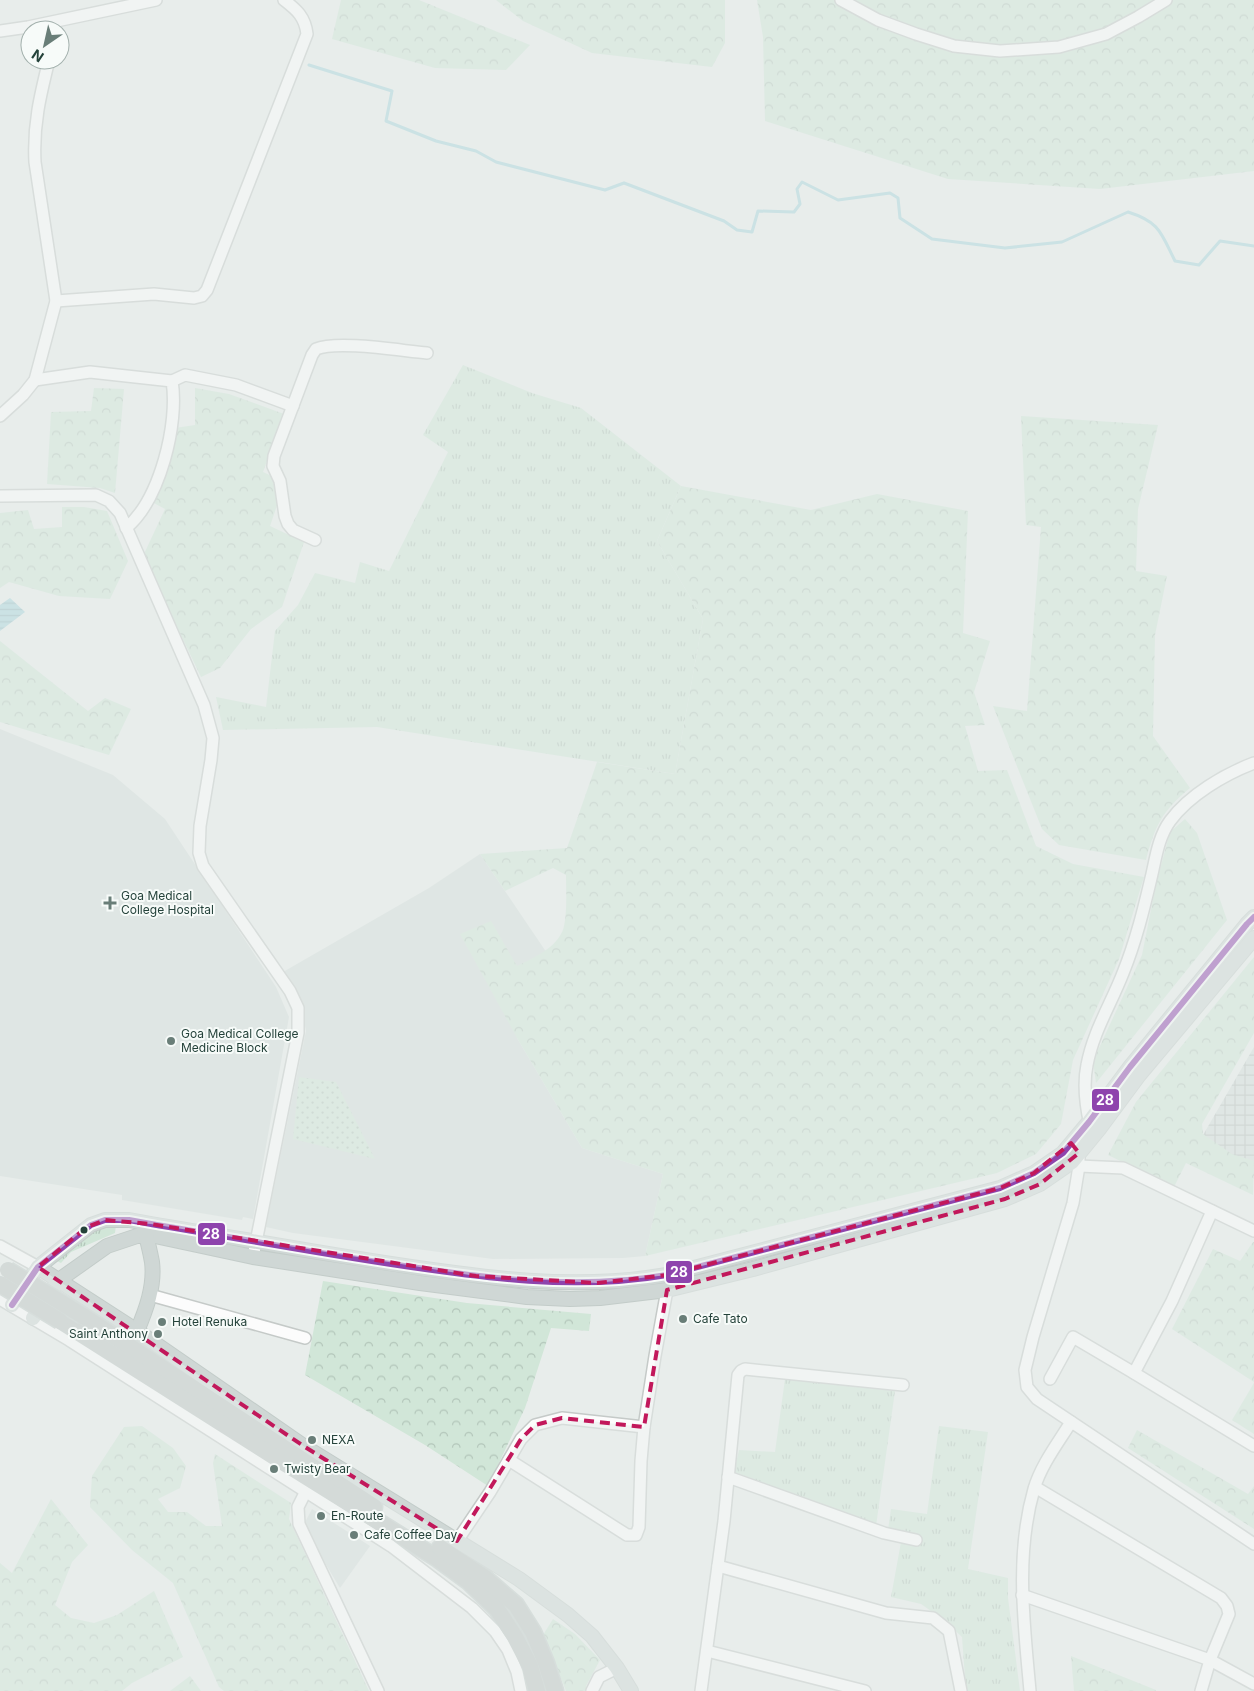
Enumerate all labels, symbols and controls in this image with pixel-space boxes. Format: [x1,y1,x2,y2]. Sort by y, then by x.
north arrow [20,20,70,70]
text: N [28,46,47,66]
place label: Goa Medical College Hospital [121,888,214,917]
marker: Goa Medical College Hospital [103,896,117,910]
place label: Goa Medical College Medicine Block [181,1026,299,1055]
marker: Goa Medical College Medicine Block [165,1035,177,1047]
line badge: 28 [1091,1088,1120,1112]
text: 28 [1096,1091,1114,1108]
line badge: 28 [197,1222,226,1246]
unlabelled marker [79,1225,89,1235]
text: 28 [202,1225,220,1242]
line badge: 28 [665,1260,693,1284]
text: 28 [670,1263,688,1280]
place label: Cafe Tato [693,1311,748,1326]
marker: Cafe Tato [677,1313,689,1325]
place label: Hotel Renuka [172,1314,247,1329]
marker: Hotel Renuka [156,1316,168,1328]
place label: Saint Anthony [69,1326,148,1341]
marker: Saint Anthony [152,1328,164,1340]
place label: NEXA [322,1432,355,1447]
marker: NEXA [306,1434,318,1446]
place label: Twisty Bear [284,1461,351,1476]
marker: Twisty Bear [268,1463,280,1475]
place label: En-Route [331,1508,383,1523]
marker: En-Route [315,1510,327,1522]
place label: Cafe Coffee Day [364,1527,458,1542]
marker: Cafe Coffee Day [348,1529,360,1541]

